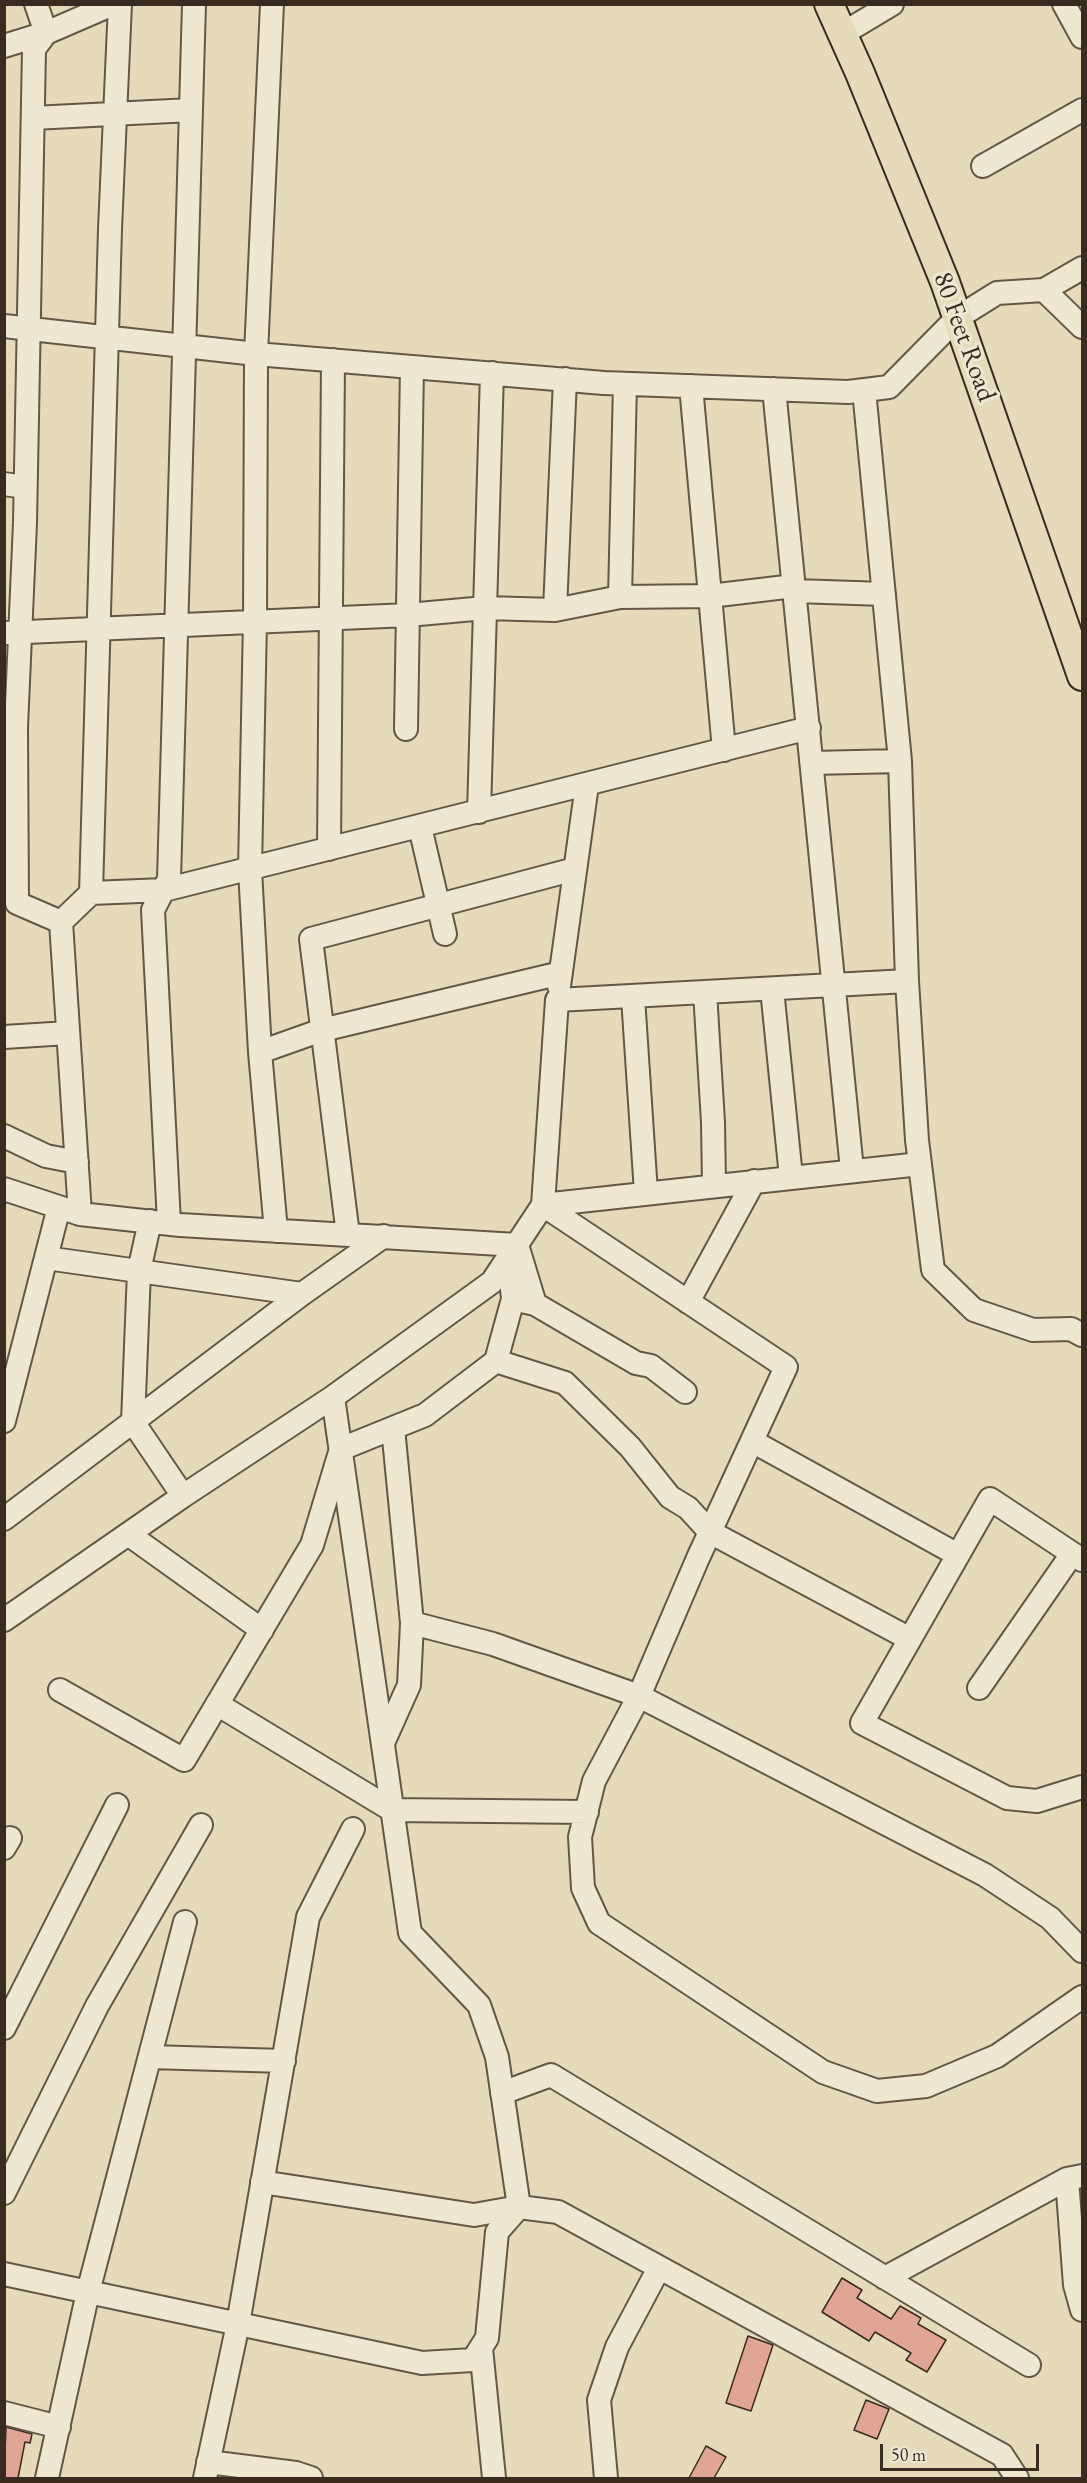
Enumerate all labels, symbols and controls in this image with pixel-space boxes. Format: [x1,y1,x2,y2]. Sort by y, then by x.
street label: 80 Feet Road [926,268,1002,406]
scale bar [883,2432,1042,2470]
text: 50 m [891,2443,926,2466]

